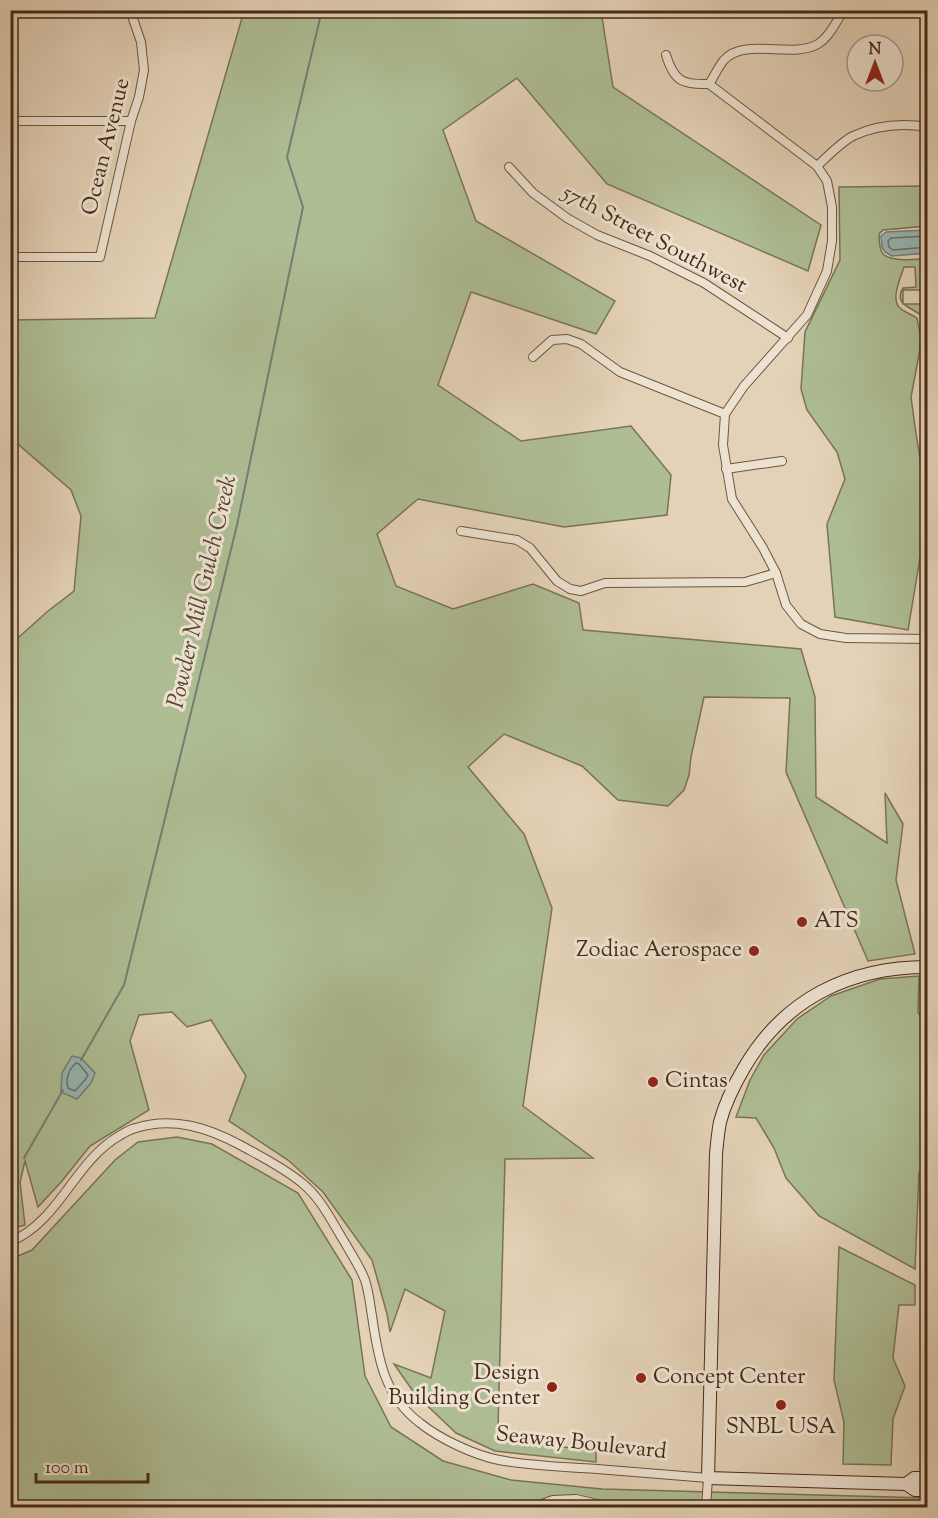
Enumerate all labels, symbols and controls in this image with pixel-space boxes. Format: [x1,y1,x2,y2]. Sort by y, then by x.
north arrow [845,33,905,93]
text: N [869,39,882,62]
street label: Ocean Avenue [75,75,139,219]
street label: 57th Street Southwest [554,177,753,303]
water label: Powder Mill Gulch Creek [160,472,246,712]
place label: ATS [814,906,859,938]
marker: ATS [795,915,809,929]
place label: Zodiac Aerospace [576,935,742,967]
marker: Zodiac Aerospace [747,944,761,958]
place label: Cintas [665,1066,728,1098]
marker: Cintas [646,1075,660,1089]
place label: Design Building Center [388,1358,540,1415]
place label: Concept Center [653,1362,805,1394]
marker: Concept Center [634,1371,648,1385]
marker: Design Building Center [545,1380,559,1394]
marker: SNBL USA [774,1398,788,1412]
place label: SNBL USA [726,1412,836,1444]
street label: Seaway Boulevard [494,1419,668,1469]
scale bar [36,1446,148,1484]
text: 100 m [45,1456,89,1482]

